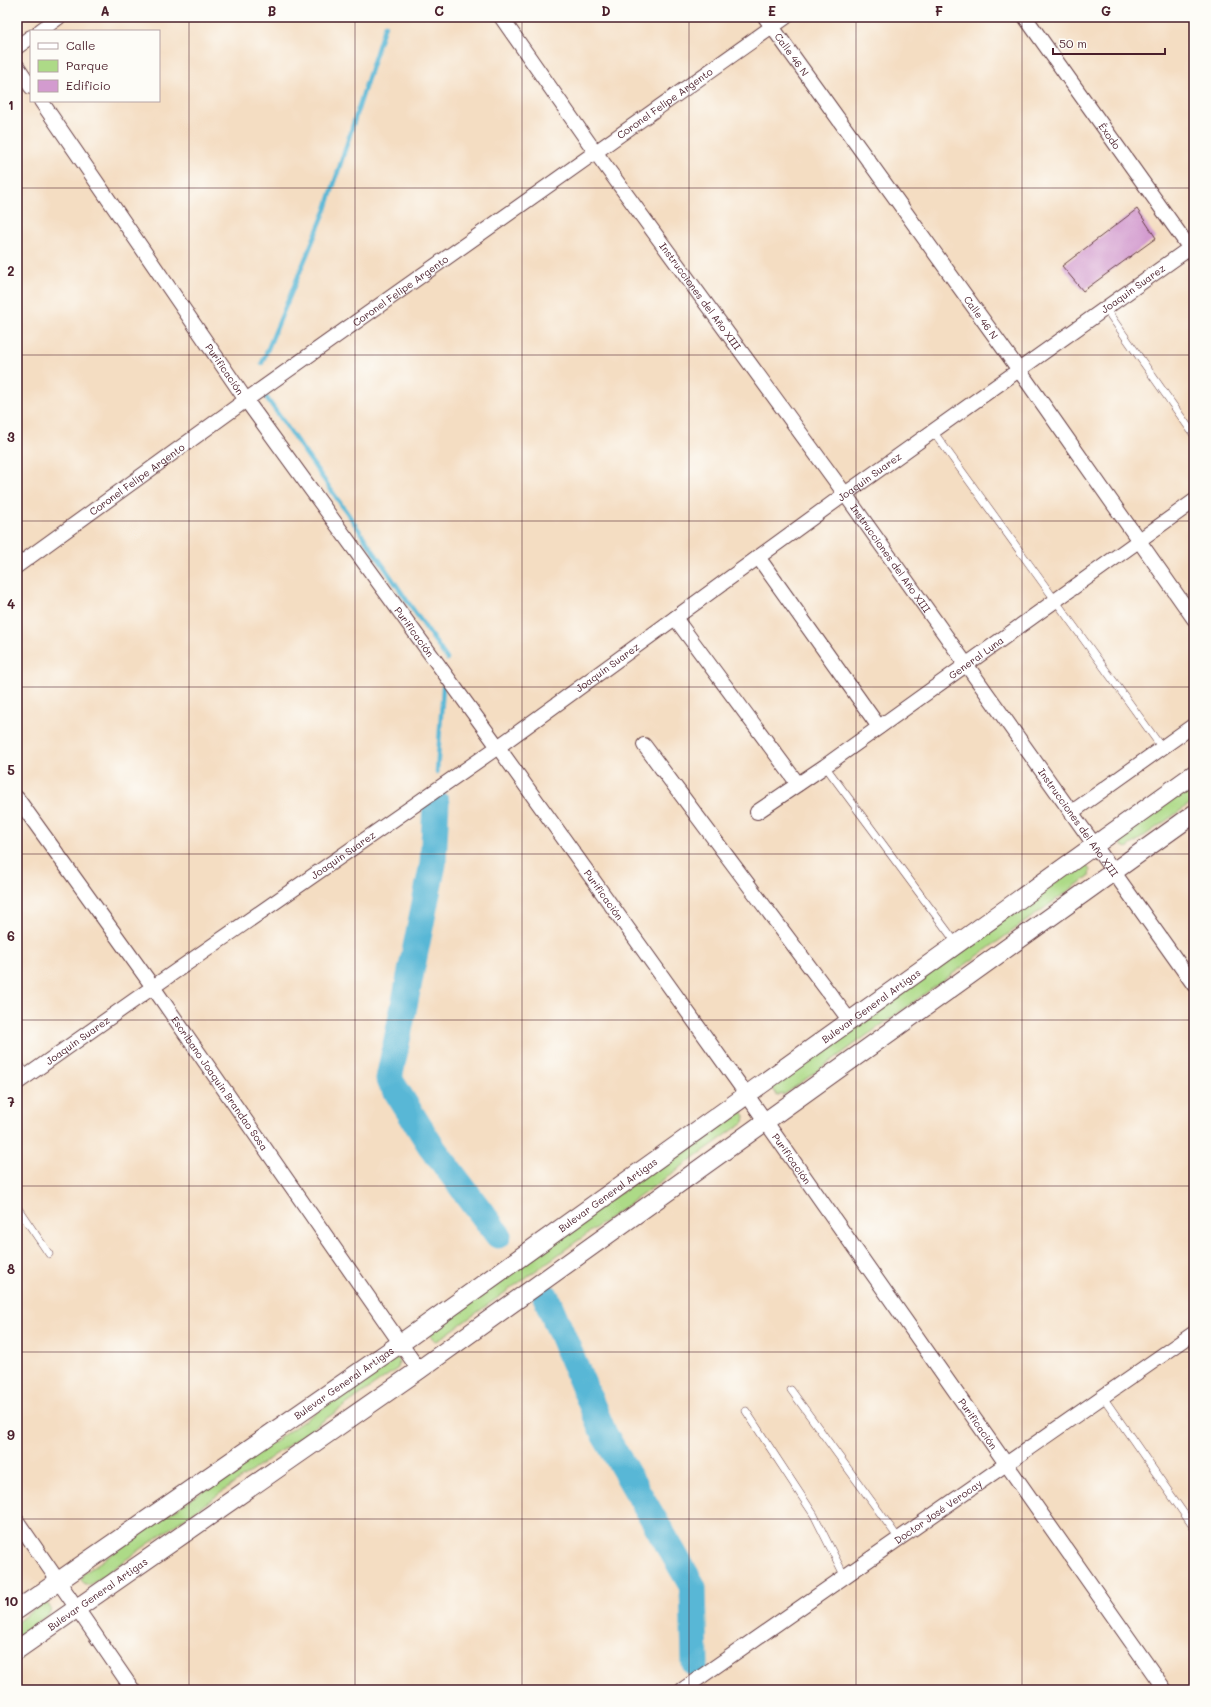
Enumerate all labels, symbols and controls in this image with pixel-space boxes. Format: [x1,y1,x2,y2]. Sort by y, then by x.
text: A [100,2,110,19]
text: B [268,2,277,19]
text: C [434,2,444,19]
text: D [601,2,611,19]
text: E [768,2,776,19]
text: F [935,2,943,19]
text: G [1101,2,1111,19]
legend [30,30,160,102]
street label: Calle 46 N [771,30,812,79]
scale bar [1053,30,1165,56]
text: 50 m [1059,35,1087,51]
text: Calle [66,37,96,53]
text: Parque [66,57,109,73]
street label: Coronel Felipe Argento [614,64,715,142]
text: Edificio [66,77,110,93]
text: 1 [8,96,14,113]
street label: Éxodo [1096,120,1124,152]
street label: Instrucciones del Año XIII [656,239,745,353]
street label: Coronel Felipe Argento [350,252,451,329]
street label: Joaquin Suarez [1098,261,1168,316]
text: 2 [7,262,15,279]
street label: Calle 46 N [961,293,1001,342]
street label: Purificación [202,341,247,397]
text: 3 [7,428,15,445]
street label: Coronel Felipe Argento [86,440,187,518]
street label: Joaquin Suarez [834,449,904,504]
street label: Instrucciones del Año XIII [847,501,934,616]
text: 4 [7,595,15,612]
street label: Purificación [391,604,437,660]
street label: General Luna [946,633,1006,682]
street label: Joaquin Suarez [573,639,642,695]
text: 5 [7,761,15,778]
street label: Instrucciones del Año XIII [1035,765,1122,880]
street label: Joaquin Suarez [308,827,378,882]
street label: Purificación [581,867,627,923]
text: 6 [7,927,15,944]
street label: Bulevar General Artigas [818,965,923,1046]
street label: Joaquin Suarez [43,1013,113,1068]
street label: Escribano Joaquin Brandao Sosa [168,1013,271,1153]
text: 7 [7,1093,15,1110]
street label: Purificación [769,1130,814,1187]
street label: Bulevar General Artigas [555,1154,660,1235]
text: 8 [7,1260,15,1277]
street label: Bulevar General Artigas [291,1343,397,1422]
street label: Purificación [955,1395,1001,1452]
text: 9 [7,1426,15,1443]
street label: Doctor José Verocay [891,1476,985,1547]
street label: Bulevar General Artigas [45,1554,150,1634]
text: 10 [4,1592,18,1609]

